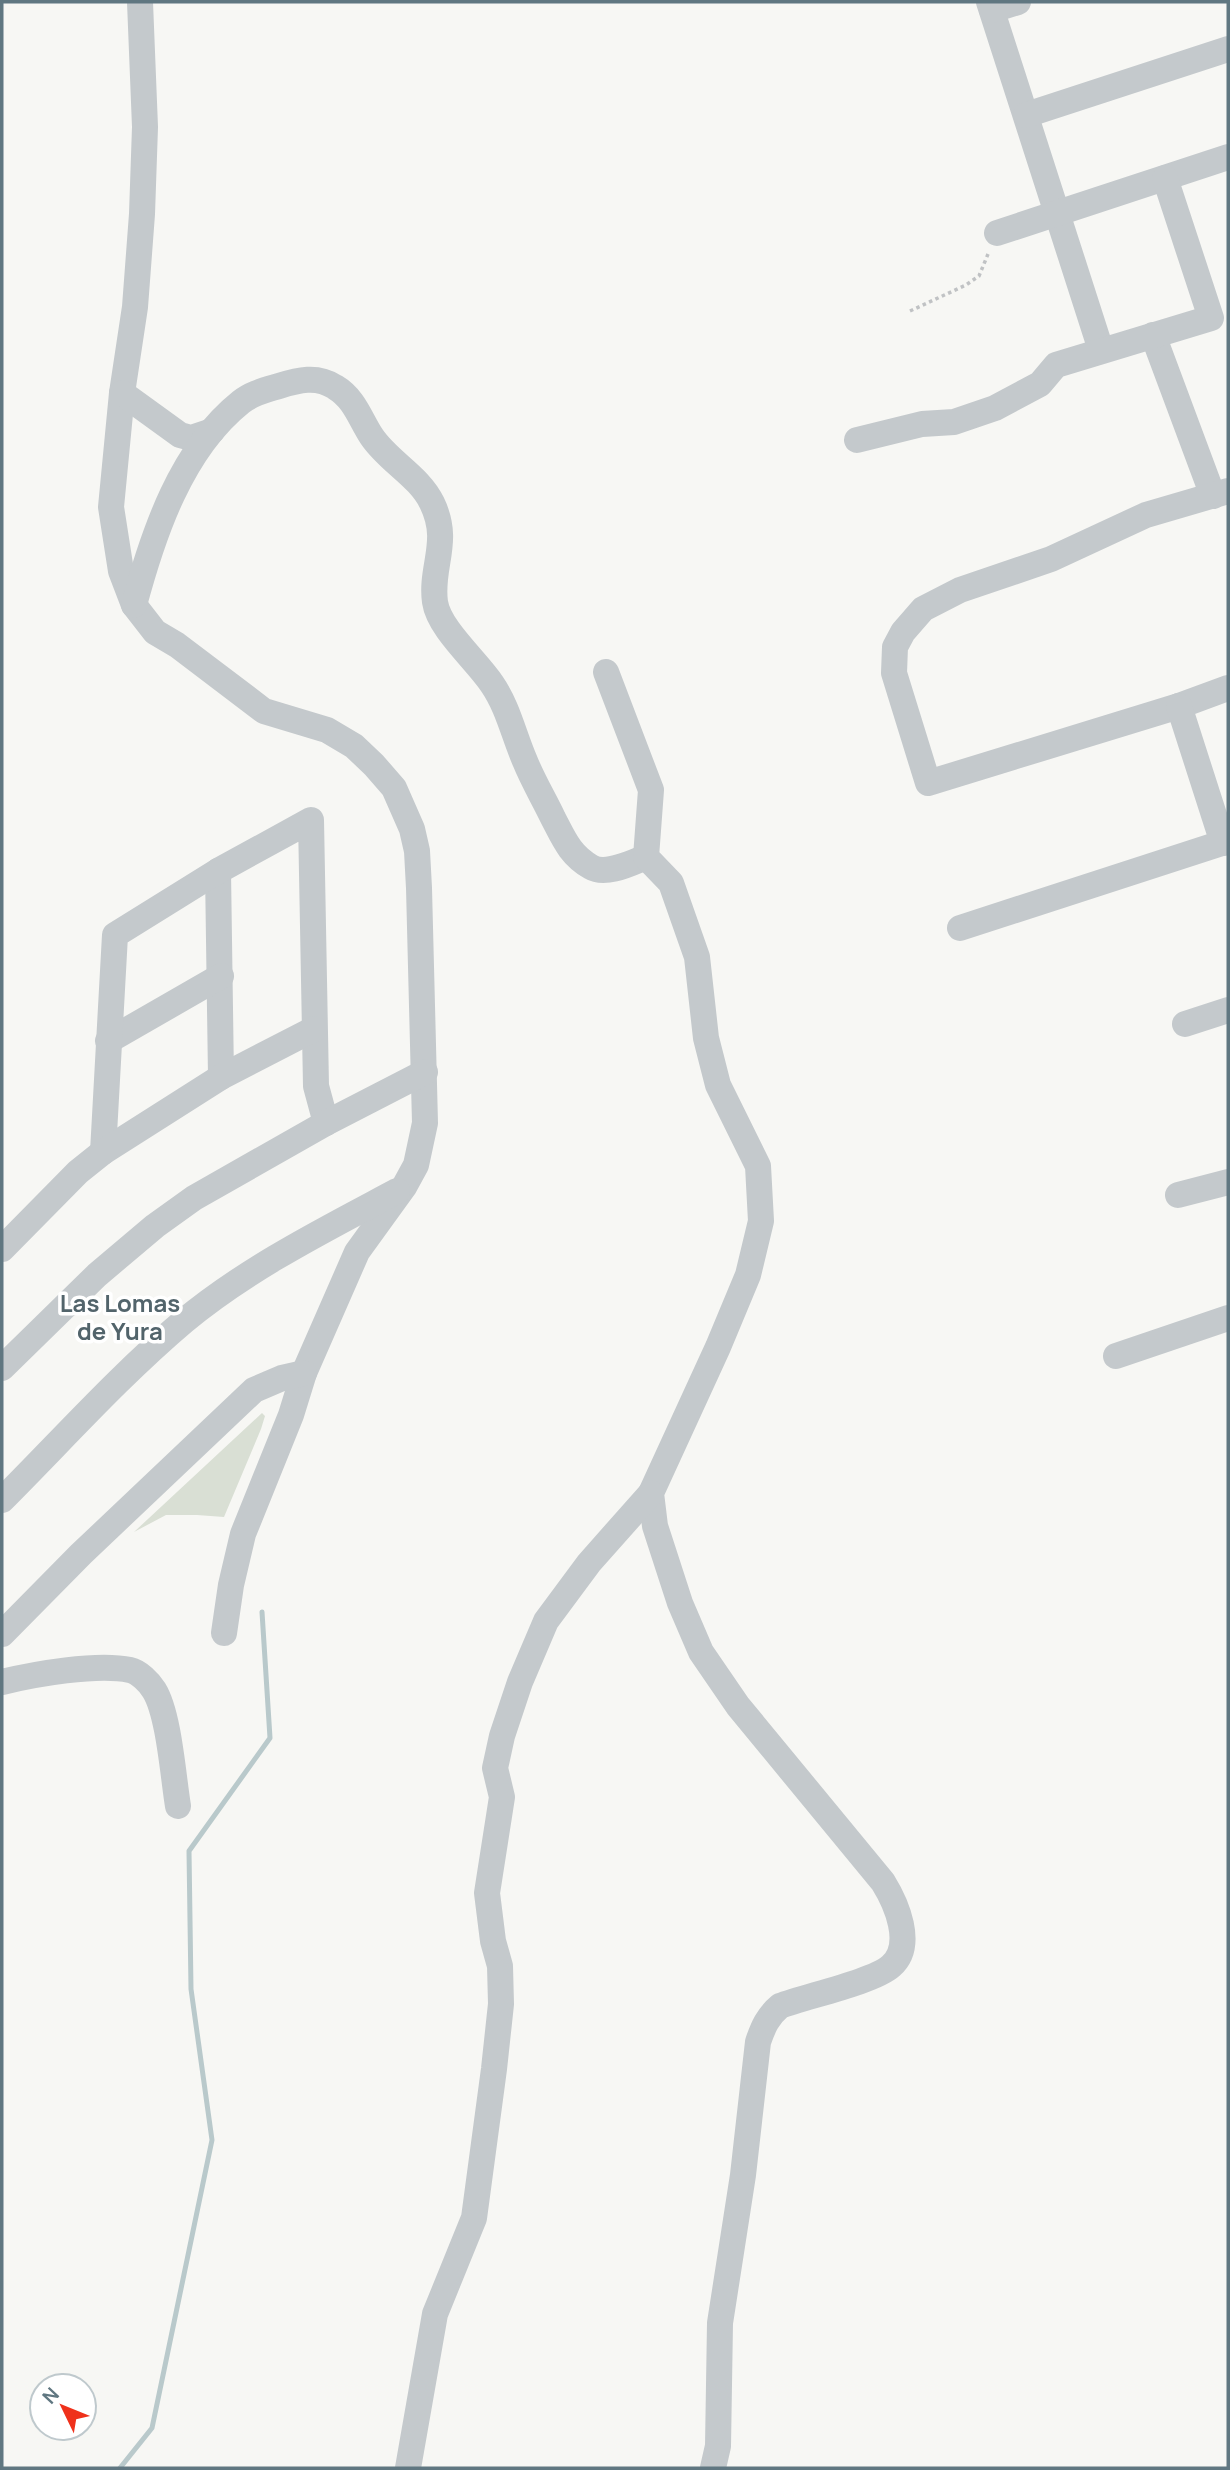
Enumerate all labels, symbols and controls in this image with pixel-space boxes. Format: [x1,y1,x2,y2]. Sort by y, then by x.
district label: Las Lomas de Yura [60,1286,180,1347]
north arrow [28,2372,98,2442]
text: N [36,2382,65,2409]

